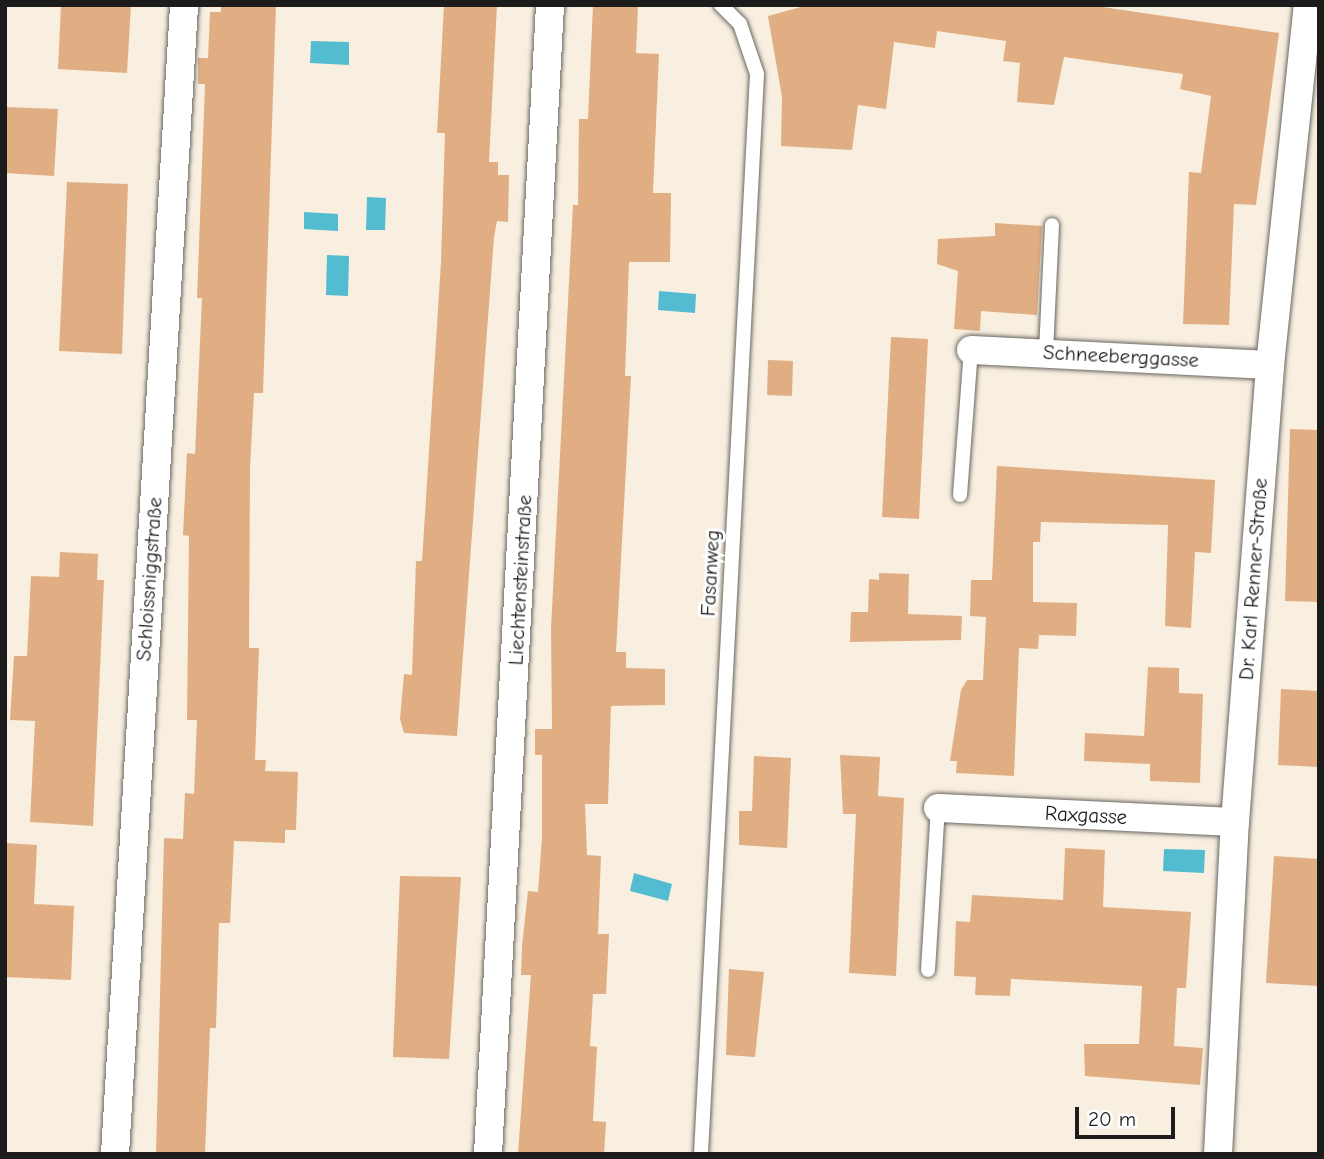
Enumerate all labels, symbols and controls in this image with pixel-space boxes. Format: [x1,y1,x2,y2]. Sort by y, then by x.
street label: Schneeberggasse [1042,339,1200,373]
street label: Dr. Karl Renner-Straße [1233,477,1273,681]
street label: Liechtensteinstraße [503,494,537,666]
street label: Schloissniggstraße [131,496,167,662]
street label: Fasanweg [695,529,725,617]
street label: Raxgasse [1044,800,1128,830]
scale bar [1079,1092,1179,1136]
text: 20 m [1088,1107,1136,1131]

